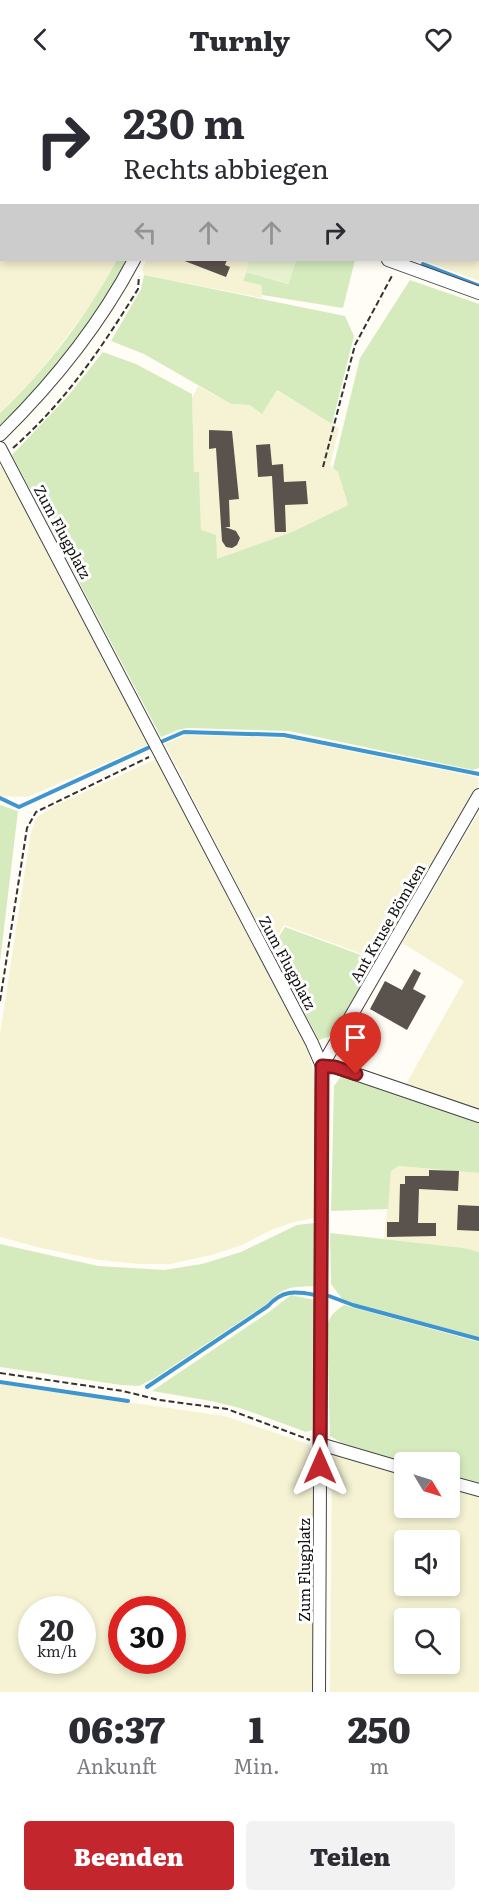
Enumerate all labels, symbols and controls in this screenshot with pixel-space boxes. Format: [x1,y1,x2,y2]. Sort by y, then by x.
text: Turnly [189,19,290,59]
icon: back [24,23,57,56]
icon: heart [422,23,455,56]
text: 230 m [123,90,245,152]
icon: right [24,102,102,180]
text: Rechts abbiegen [123,147,329,187]
icon: left [129,216,162,249]
icon: ahead [192,216,225,249]
icon: ahead [255,216,288,249]
icon: right [318,216,351,249]
street label: Zum Flugplatz [29,480,98,582]
street label: Ant Kruse Bömken [343,858,430,986]
street label: Zum Flugplatz [254,911,323,1013]
pin [330,1012,381,1074]
icon: arrive [339,1021,372,1054]
position arrow [288,1434,352,1498]
north arrow [394,1452,460,1518]
map controls [394,1452,460,1674]
street label: Zum Flugplatz [292,1518,315,1622]
button: sound [394,1530,460,1596]
speed limit sign: 30 [108,1596,186,1674]
text: 20 [40,1606,74,1650]
button: search [394,1608,460,1674]
text: km/h [37,1639,77,1662]
text: 06:37 [68,1701,165,1754]
text: 1 [249,1701,264,1754]
text: 250 [348,1701,411,1754]
text: Ankunft [76,1750,157,1780]
text: Min. [233,1750,280,1780]
text: m [370,1750,389,1780]
button: Beenden [24,1821,234,1890]
button: Teilen [246,1821,455,1890]

